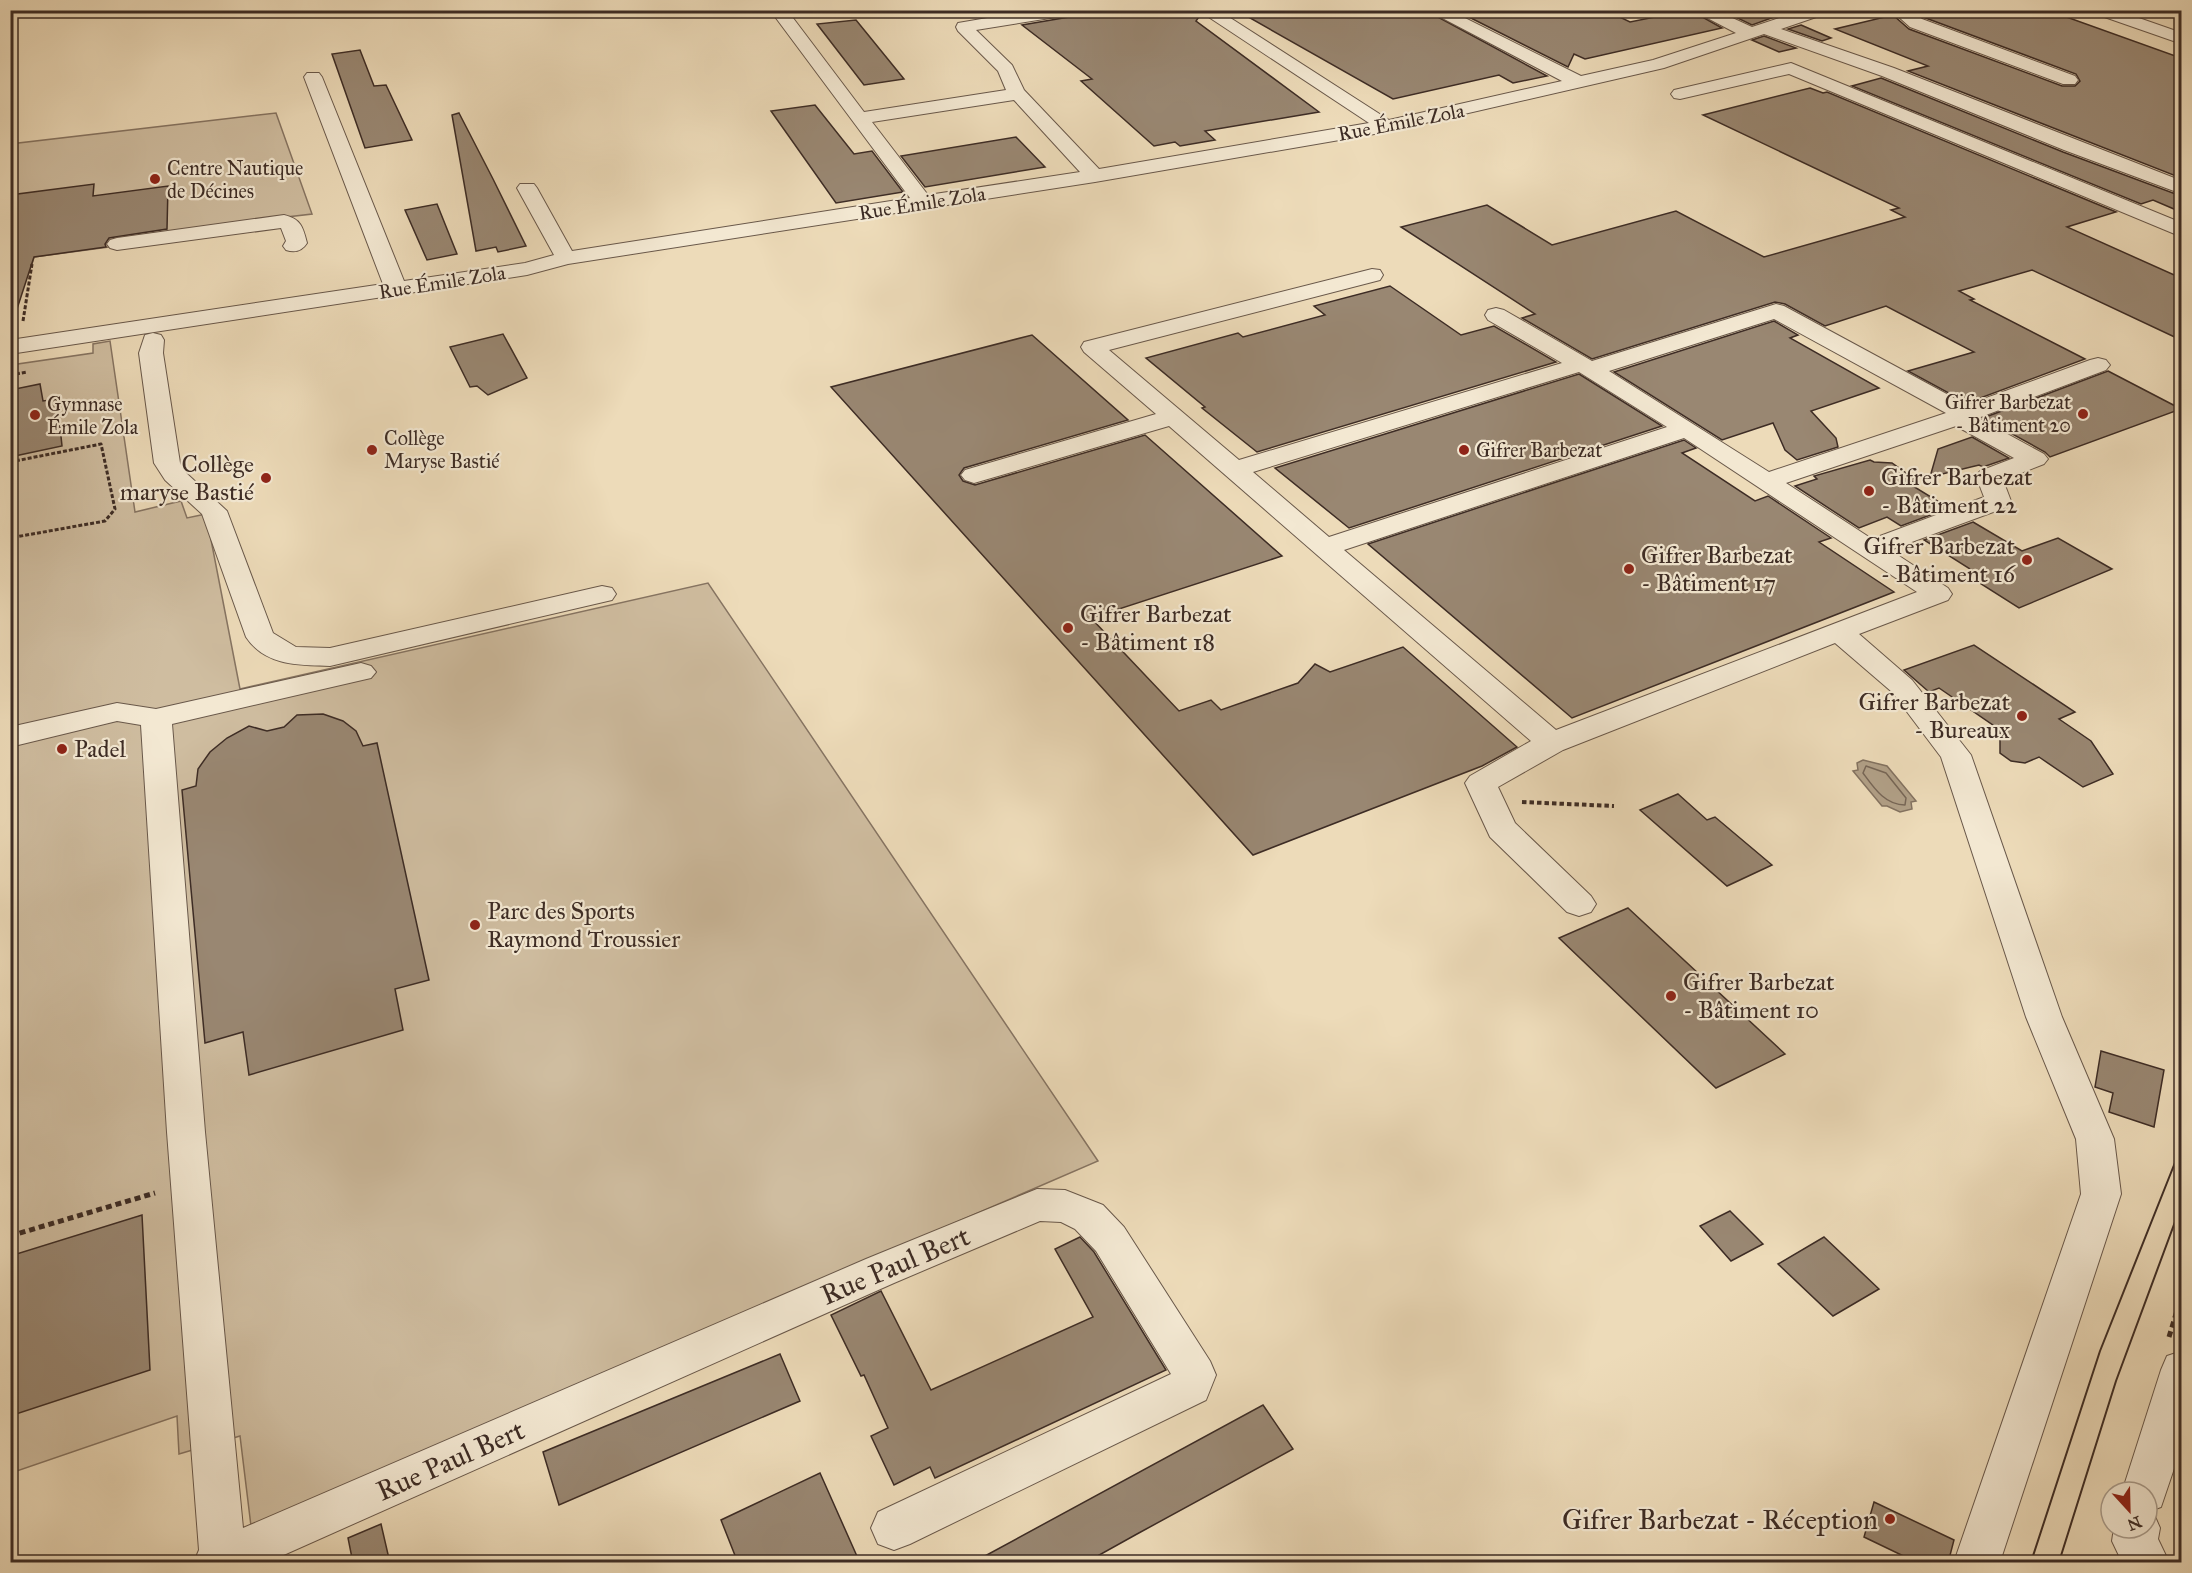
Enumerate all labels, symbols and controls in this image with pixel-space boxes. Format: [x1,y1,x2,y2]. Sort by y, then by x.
street label: Rue Émile Zola [1335,96,1467,146]
place label: Centre Nautique de Décines [167,156,303,203]
marker: Centre Nautique de Décines [148,172,162,186]
street label: Rue Émile Zola [856,179,988,225]
street label: Rue Émile Zola [376,258,508,304]
place label: Gifrer Barbezat - Bâtiment 20 [1945,390,2071,437]
place label: Gymnase Émile Zola [47,392,139,439]
marker: Gifrer Barbezat - Bâtiment 20 [2076,407,2090,421]
marker: Gymnase Émile Zola [28,408,42,422]
place label: Collège Maryse Bastié [384,426,500,473]
place label: Gifrer Barbezat [1476,438,1602,462]
marker: Collège Maryse Bastié [365,443,379,457]
marker: Gifrer Barbezat [1457,443,1471,457]
place label: Collège maryse Bastié [120,449,254,507]
place label: Gifrer Barbezat - Bâtiment 22 [1881,462,2033,520]
marker: Collège maryse Bastié [259,471,273,485]
marker: Gifrer Barbezat - Bâtiment 22 [1862,484,1876,498]
place label: Gifrer Barbezat - Bâtiment 16 [1863,531,2016,589]
place label: Gifrer Barbezat - Bâtiment 17 [1641,540,1793,598]
marker: Gifrer Barbezat - Bâtiment 16 [2020,553,2034,567]
marker: Gifrer Barbezat - Bâtiment 17 [1622,562,1636,576]
place label: Gifrer Barbezat - Bâtiment 18 [1080,599,1232,657]
marker: Gifrer Barbezat - Bâtiment 18 [1061,621,1075,635]
place label: Gifrer Barbezat - Bureaux [1858,687,2010,745]
marker: Gifrer Barbezat - Bureaux [2015,709,2029,723]
place label: Padel [74,734,126,764]
marker: Padel [55,742,69,756]
place label: Parc des Sports Raymond Troussier [487,896,680,954]
marker: Parc des Sports Raymond Troussier [468,918,482,932]
place label: Gifrer Barbezat - Bâtiment 10 [1683,967,1835,1025]
marker: Gifrer Barbezat - Bâtiment 10 [1664,989,1678,1003]
street label: Rue Paul Bert [815,1218,975,1313]
street label: Rue Paul Bert [371,1412,530,1509]
north arrow [2099,1480,2159,1540]
place label: Gifrer Barbezat - Réception [1562,1502,1878,1537]
marker: Gifrer Barbezat - Réception [1883,1512,1897,1526]
text: N [2124,1512,2144,1535]

